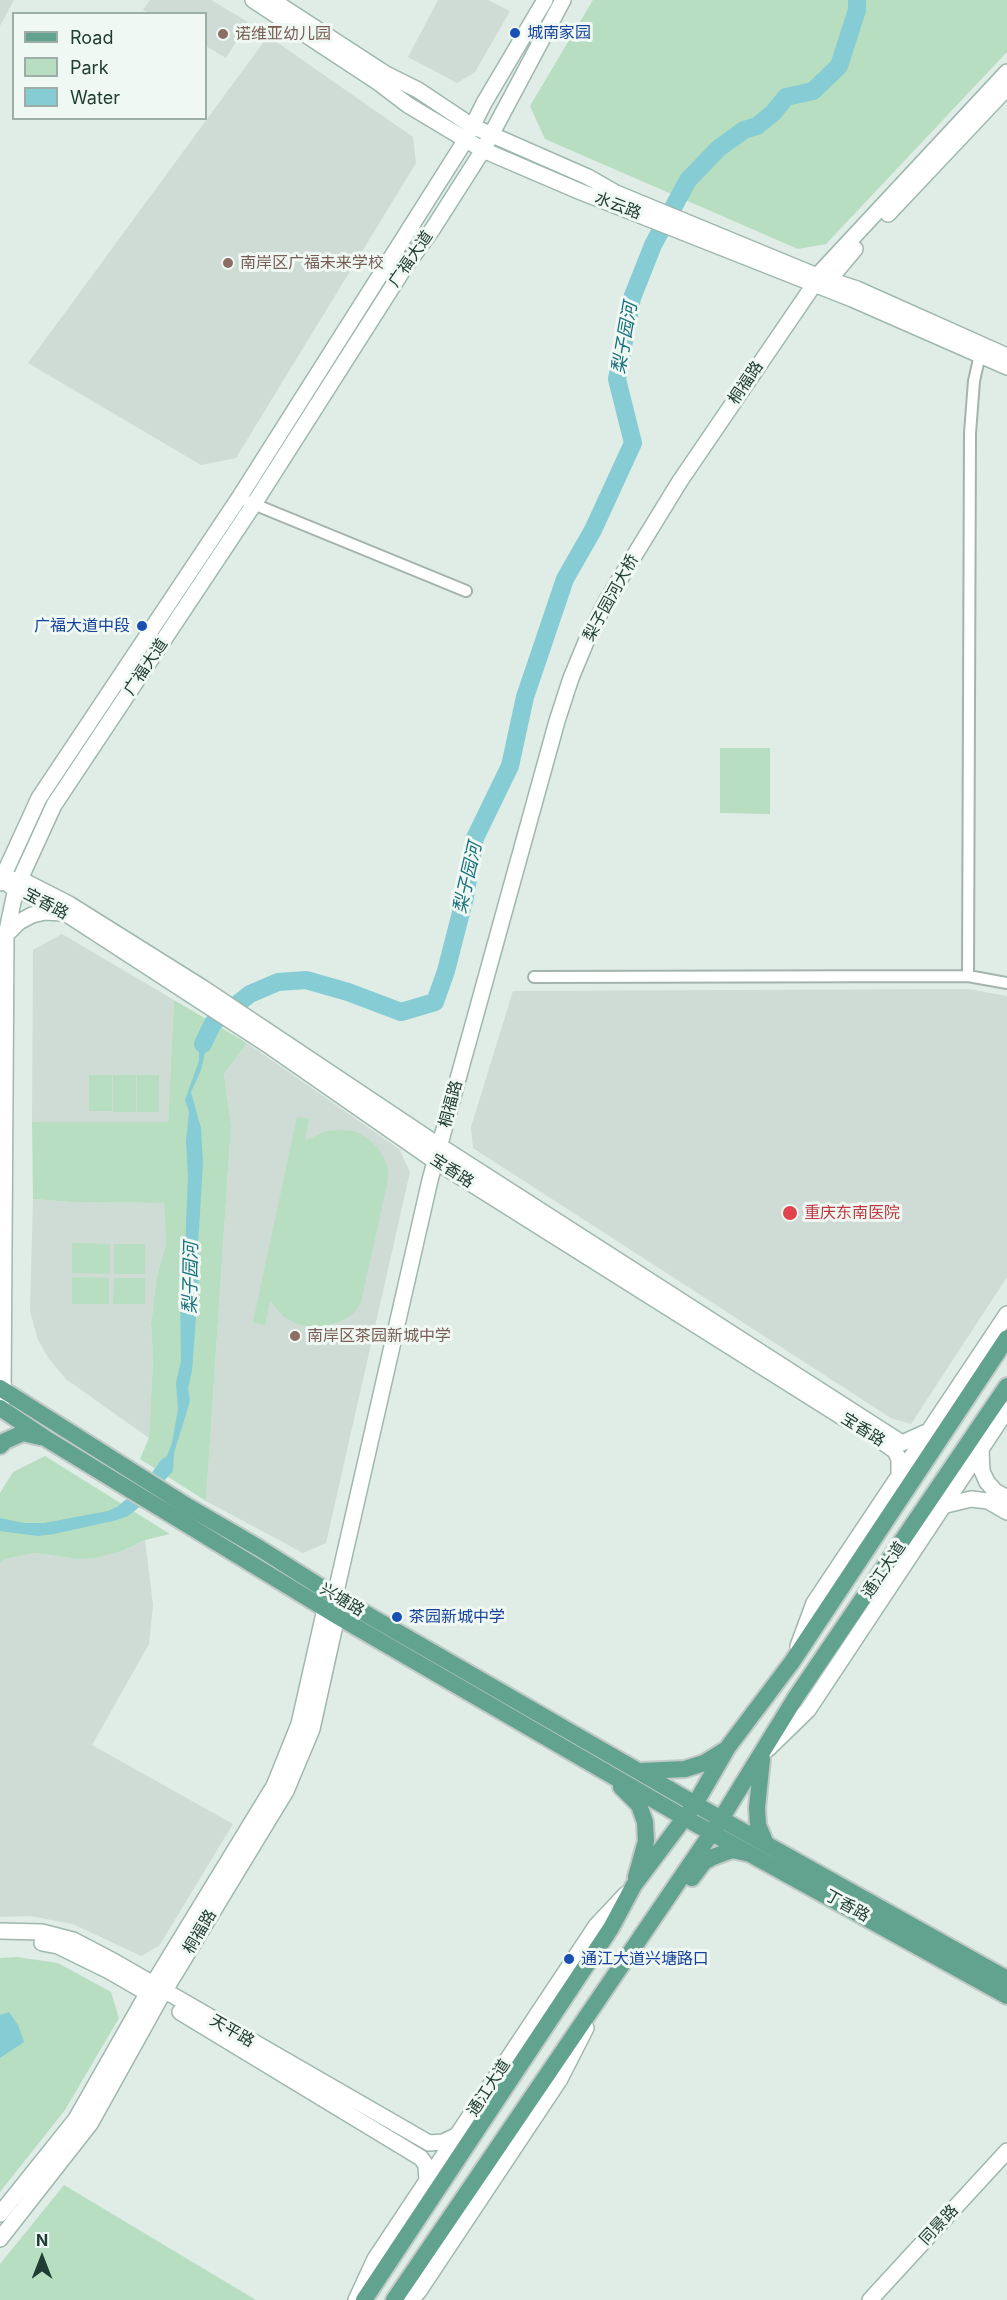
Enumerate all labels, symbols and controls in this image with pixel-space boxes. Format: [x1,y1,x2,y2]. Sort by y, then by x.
legend [12,12,207,120]
place label: 城南家园 [527,23,591,43]
place label: 诺维亚幼儿园 [235,24,331,44]
marker: 城南家园 [508,26,522,40]
text: Road [70,27,113,48]
marker: 诺维亚幼儿园 [216,27,230,41]
text: Park [70,57,109,78]
text: Water [70,87,120,108]
street label: 水云路 [592,188,644,224]
street label: 广福大道 [385,227,437,291]
place label: 南岸区广福未来学校 [240,253,384,273]
marker: 南岸区广福未来学校 [221,256,235,270]
water label: 梨子园河 [608,301,642,375]
street label: 桐福路 [725,358,767,408]
street label: 梨子园河大桥 [579,551,643,645]
place label: 广福大道中段 [34,616,130,636]
marker: 广福大道中段 [135,619,149,633]
street label: 广福大道 [120,635,172,699]
water label: 梨子园河 [449,840,487,916]
street label: 宝香路 [20,884,72,924]
street label: 桐福路 [436,1078,466,1130]
street label: 宝香路 [427,1150,477,1192]
place label: 重庆东南医院 [804,1203,900,1223]
marker: 重庆东南医院 [781,1204,799,1222]
water label: 梨子园河 [180,1242,202,1314]
place label: 南岸区茶园新城中学 [307,1326,451,1346]
marker: 南岸区茶园新城中学 [288,1329,302,1343]
street label: 宝香路 [838,1409,888,1451]
street label: 通江大道 [858,1538,910,1602]
street label: 兴塘路 [316,1579,368,1621]
place label: 茶园新城中学 [409,1607,505,1627]
marker: 茶园新城中学 [390,1610,404,1624]
street label: 丁香路 [821,1886,873,1926]
street label: 桐福路 [179,1906,221,1958]
place label: 通江大道兴塘路口 [581,1949,709,1969]
marker: 通江大道兴塘路口 [562,1952,576,1966]
street label: 天平路 [206,2011,258,2051]
street label: 通江大道 [464,2056,514,2120]
street label: 同景路 [916,2201,962,2249]
north arrow [12,2228,72,2288]
text: N [36,2230,48,2250]

